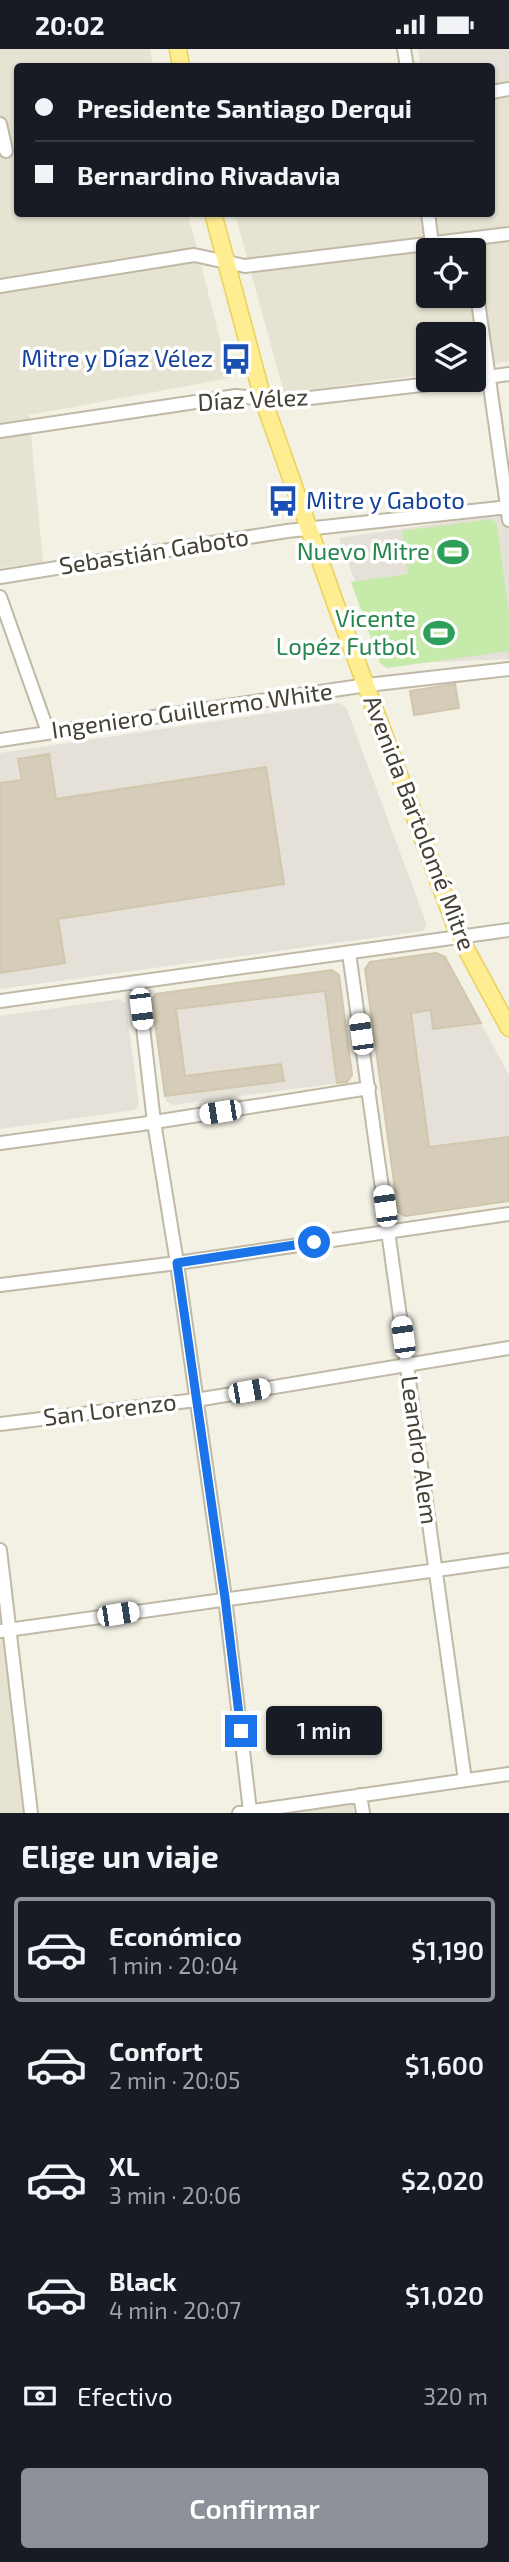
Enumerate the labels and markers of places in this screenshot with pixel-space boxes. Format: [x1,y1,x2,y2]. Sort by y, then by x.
bus stop icon: Mitre y Díaz Vélez [219,342,253,376]
place label: Mitre y Díaz Vélez [21,343,213,372]
bus stop icon: Mitre y Gaboto [266,484,300,518]
place label: Mitre y Gaboto [306,485,465,514]
sports icon: Nuevo Mitre [436,535,470,569]
place label: Nuevo Mitre [297,536,430,565]
place label: Vicente Lopéz Futbol [276,603,416,660]
sports icon: Vicente Lopéz Futbol [422,616,456,650]

